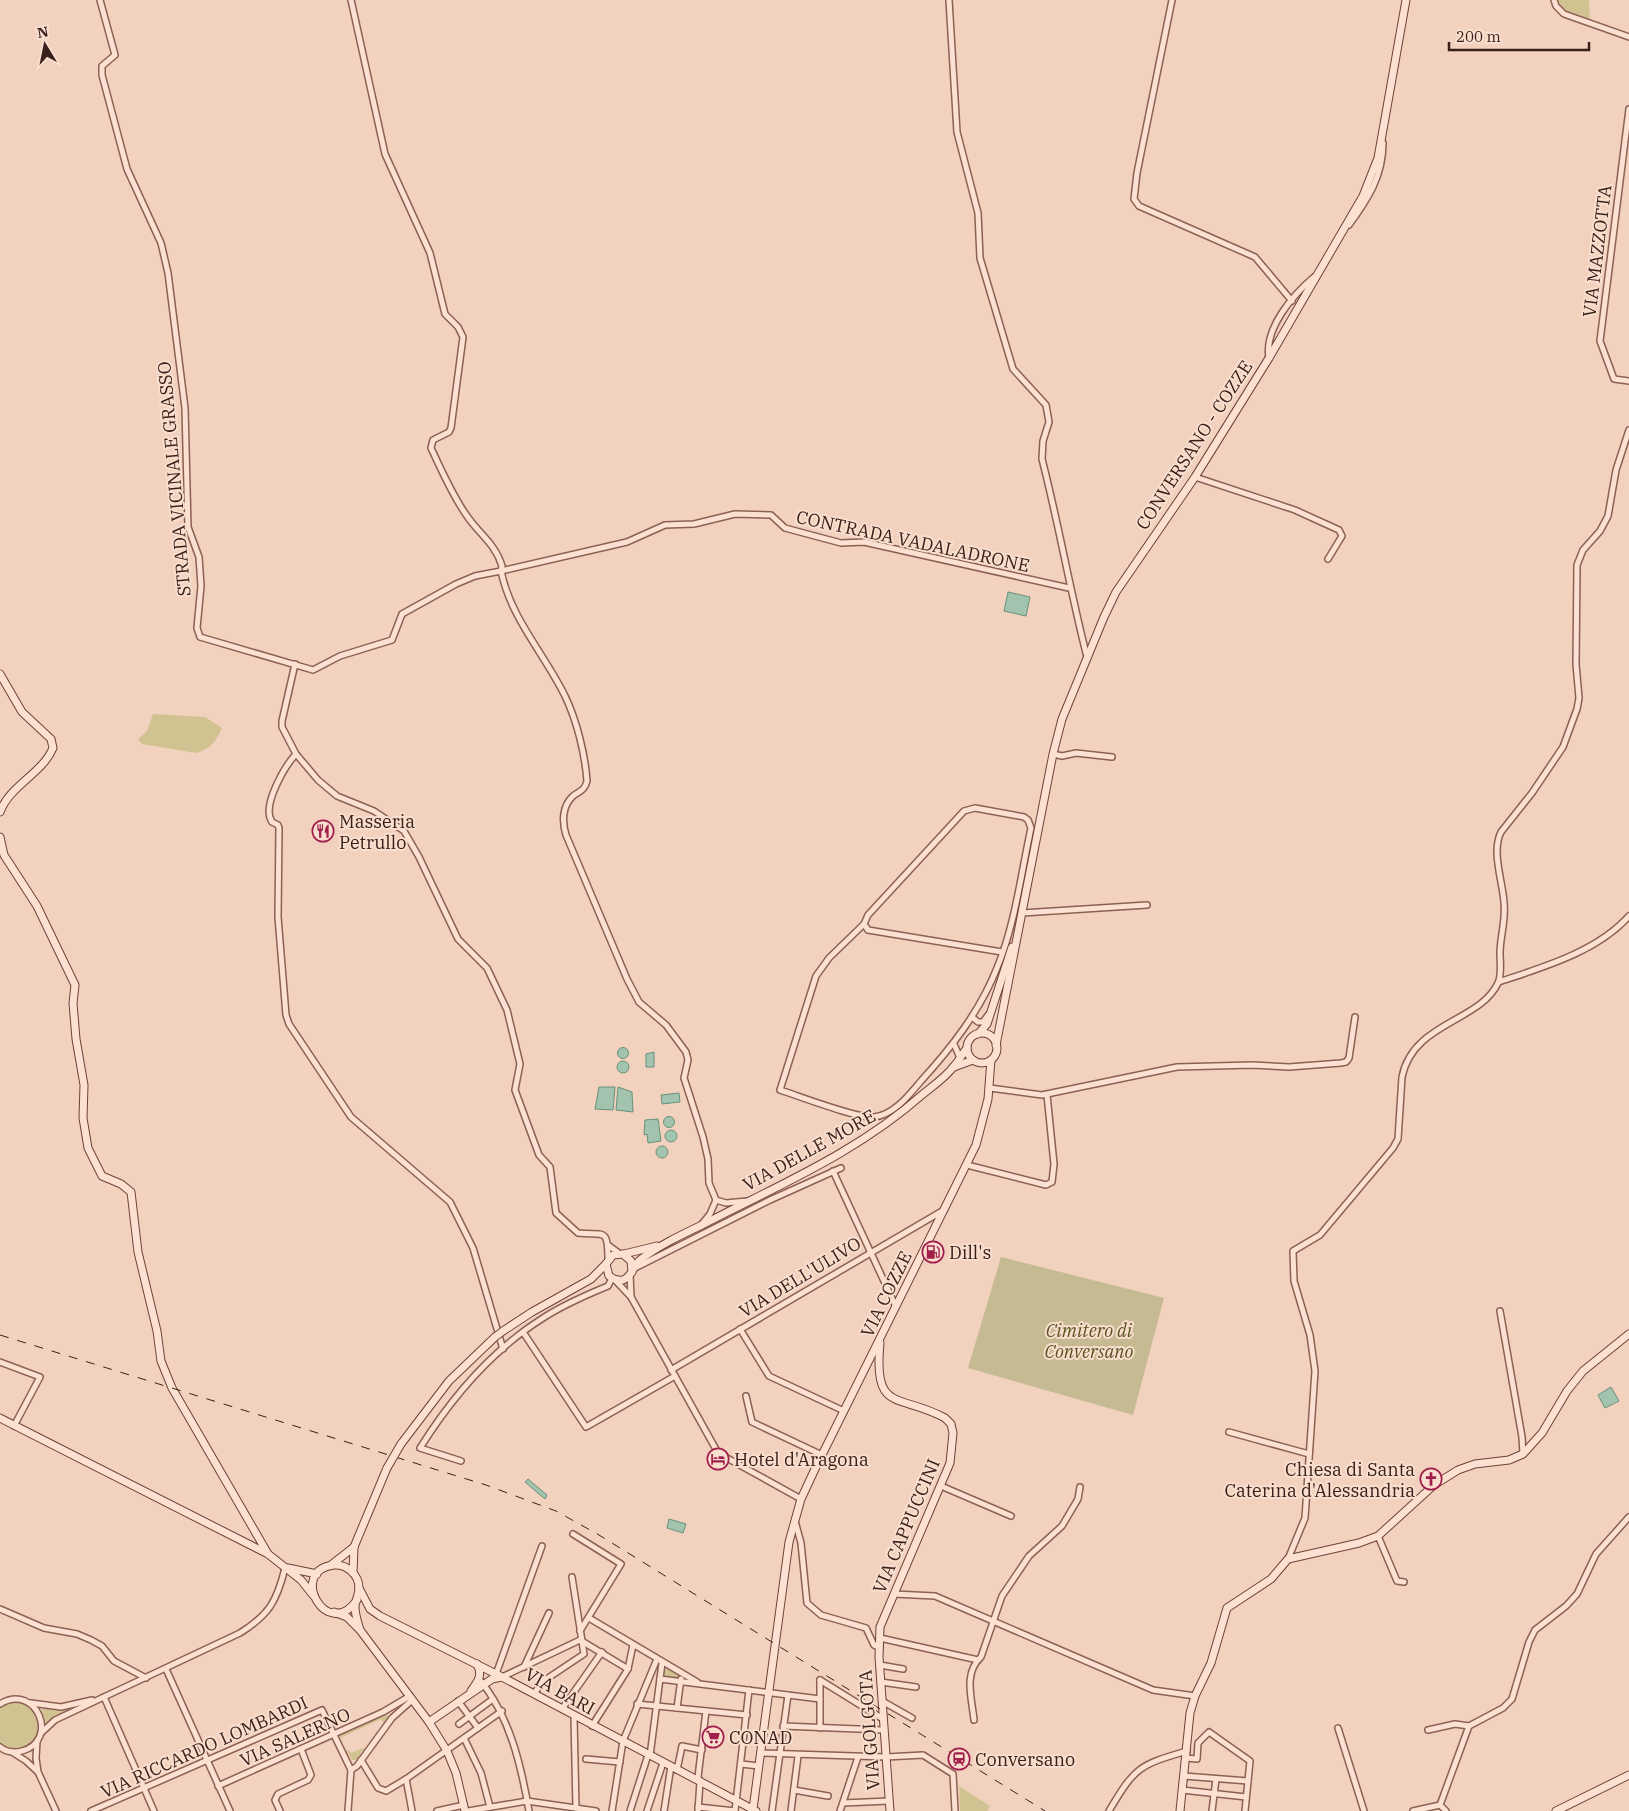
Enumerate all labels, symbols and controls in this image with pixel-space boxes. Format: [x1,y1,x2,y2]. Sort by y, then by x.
north arrow [20,20,70,70]
scale bar [1449,20,1589,52]
text: N [36,22,50,42]
text: 200 m [1456,27,1501,46]
street label: VIA MAZZOTTA [1577,183,1617,319]
street label: CONVERSANO - COZZE [1131,356,1257,534]
street label: STRADA VICINALE GRASSO [152,361,196,597]
street label: CONTRADA VADALADRONE [794,505,1032,577]
place label: Masseria Petrullo [339,810,415,854]
restaurant icon: Masseria Petrullo [311,819,335,843]
street label: VIA DELLE MORE [739,1104,879,1196]
street label: VIA DELL'ULIVO [735,1232,865,1322]
fuel station icon: Dill's [921,1240,945,1264]
place label: Dill's [949,1241,991,1264]
street label: VIA COZZE [855,1247,917,1341]
park label: Cimitero di Conversano [1044,1319,1134,1363]
hotel icon: Hotel d'Aragona [706,1447,730,1471]
place label: Hotel d'Aragona [734,1448,869,1471]
street label: VIA CAPPUCCINI [867,1455,945,1597]
place label: Chiesa di Santa Caterina d'Alessandria [1225,1458,1415,1502]
church icon: Chiesa di Santa Caterina d'Alessandria [1419,1467,1443,1491]
street label: VIA BARI [521,1662,599,1720]
street label: VIA GOLGOTA [853,1668,885,1791]
street label: VIA RICCARDO LOMBARDI [97,1691,311,1803]
street label: VIA SALERNO [236,1702,354,1772]
supermarket icon: CONAD [701,1725,725,1749]
place label: CONAD [729,1726,792,1749]
station icon: Conversano [947,1747,971,1771]
place label: Conversano [975,1748,1075,1771]

